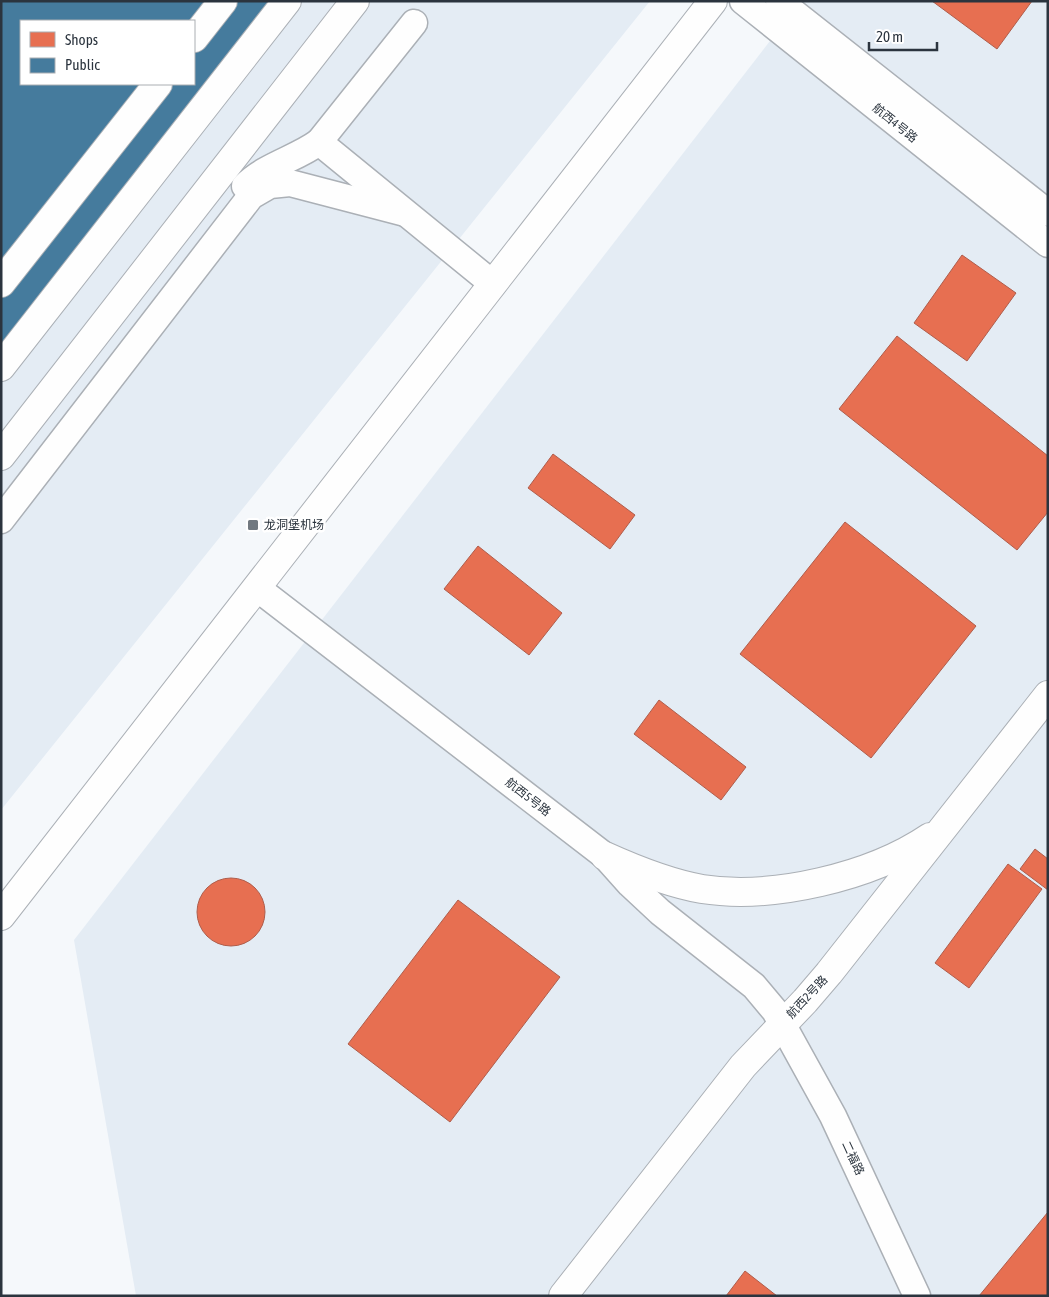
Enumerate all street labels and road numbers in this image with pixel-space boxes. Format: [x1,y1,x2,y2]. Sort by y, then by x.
street label: 航西4号路 [870,101,920,145]
street label: 航西5号路 [503,775,553,819]
street label: 航西2号路 [784,973,830,1021]
street label: 二福路 [839,1139,867,1177]

